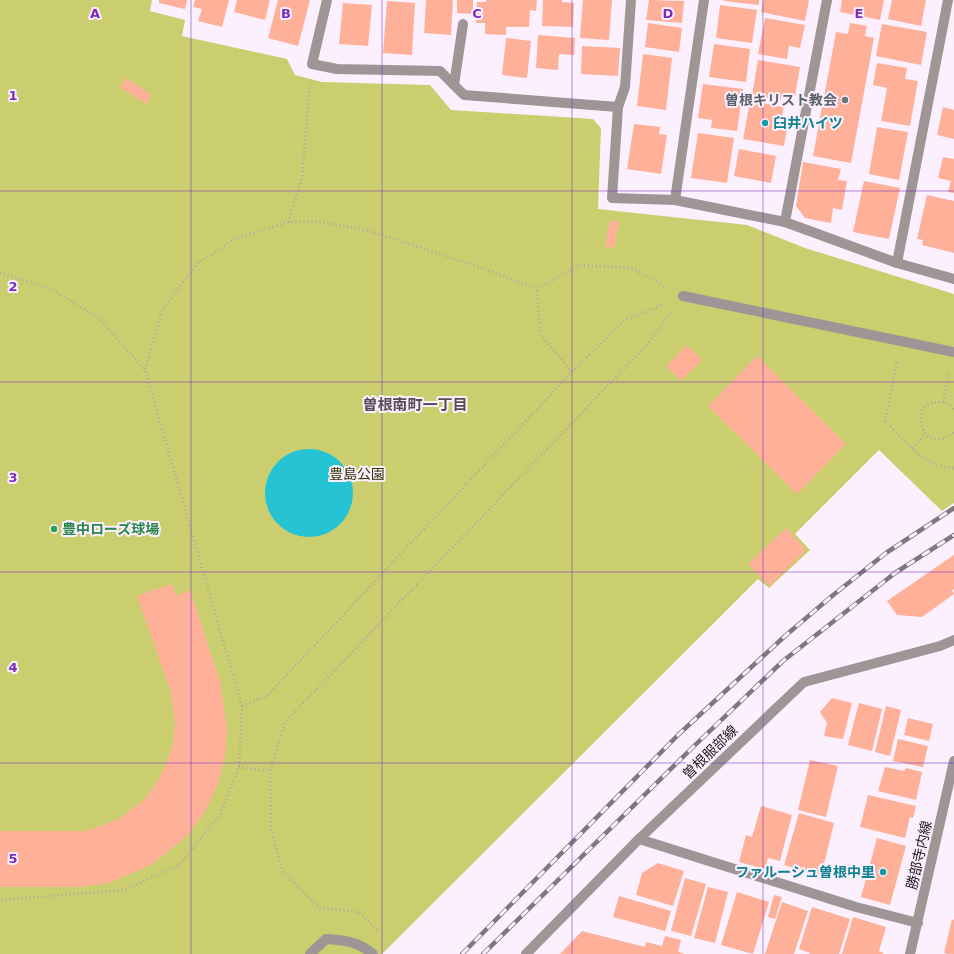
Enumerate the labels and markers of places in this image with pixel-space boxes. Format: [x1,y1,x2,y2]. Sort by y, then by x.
place label: 曽根キリスト教会 [725,92,837,108]
marker: 曽根キリスト教会 [840,95,850,105]
place label: 臼井ハイツ [773,115,843,131]
marker: 臼井ハイツ [760,118,770,128]
place label: 豊中ローズ球場 [62,521,159,537]
marker: 豊中ローズ球場 [49,524,59,534]
place label: ファルーシュ曽根中里 [735,864,875,880]
marker: ファルーシュ曽根中里 [878,867,888,877]

